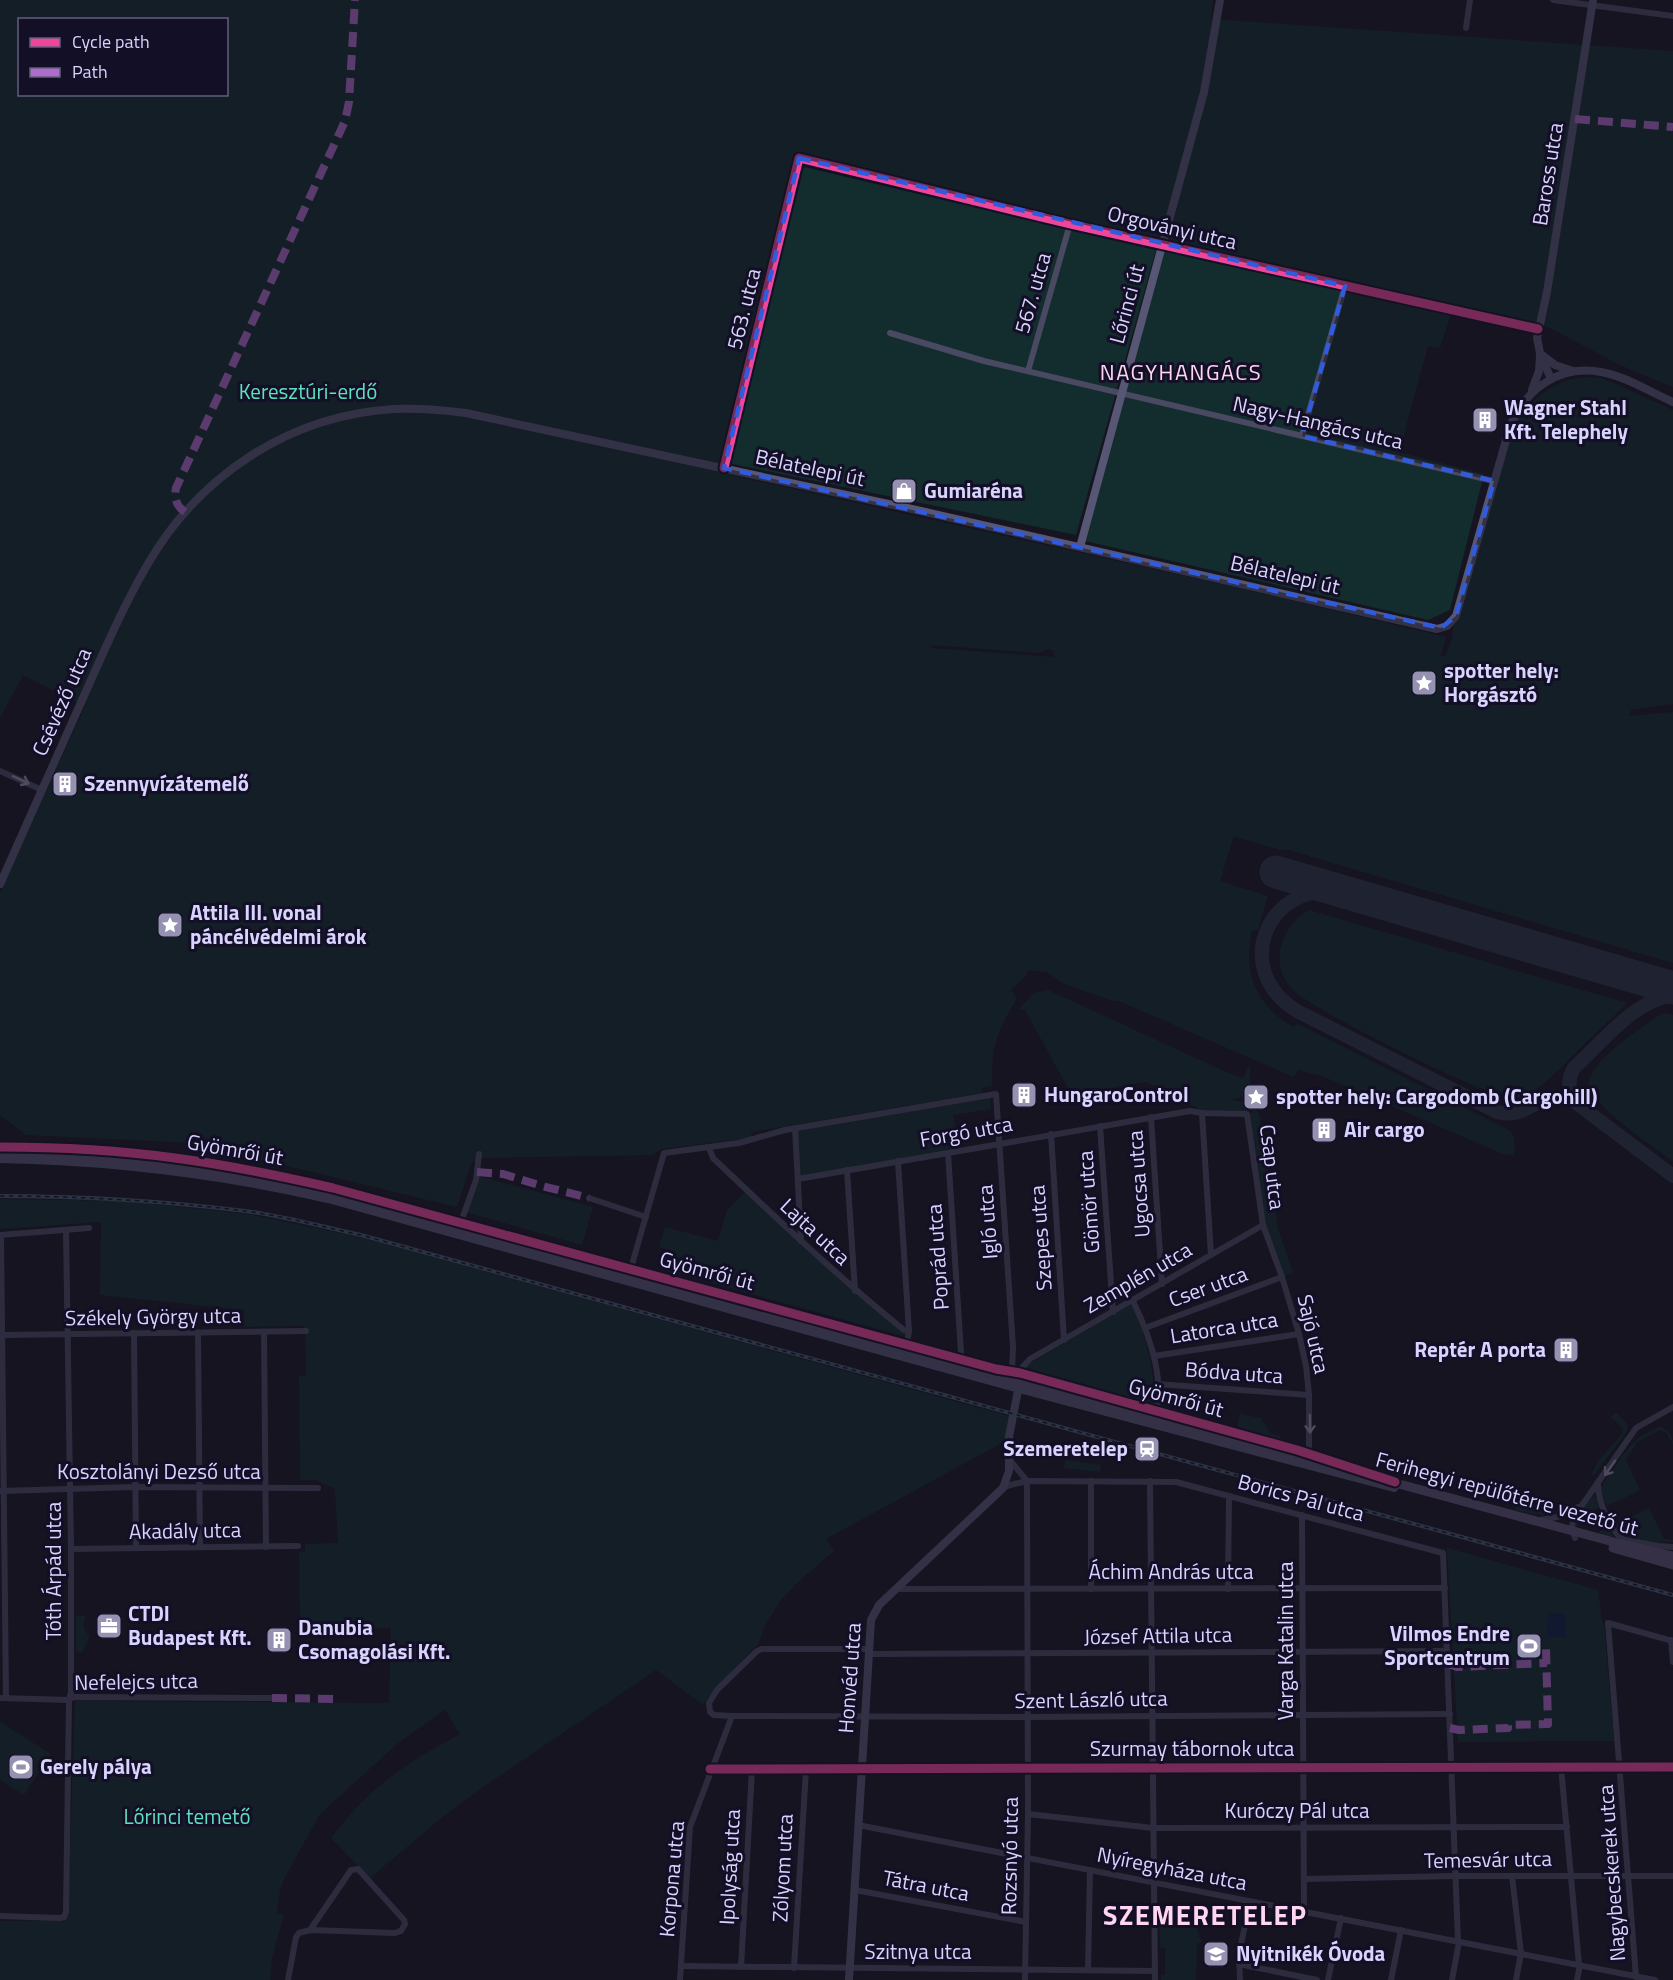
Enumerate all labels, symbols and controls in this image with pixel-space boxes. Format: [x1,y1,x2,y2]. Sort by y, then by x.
legend [18,18,228,96]
text: Cycle path [72,28,150,55]
text: Path [72,58,108,85]
street label: Baross utca [1523,120,1571,228]
street label: Orgoványi utca [1104,197,1241,258]
street label: 567. utca [1005,248,1059,337]
street label: Lőrinci út [1100,260,1152,347]
street label: 563. utca [718,264,769,353]
district label: NAGYHANGÁCS [1100,355,1262,389]
park label: Keresztúri-erdő [239,375,377,407]
street label: Nagy-Hangács utca [1230,387,1407,457]
place label: Wagner Stahl Kft. Telephely [1504,391,1628,447]
building icon: Wagner Stahl Kft. Telephely [1470,405,1500,435]
street label: Bélatelepi út [753,440,869,494]
place label: Gumiaréna [924,474,1023,506]
shop icon: Gumiaréna [889,476,919,506]
street label: Bélatelepi út [1227,546,1344,602]
street label: Csévéző utca [23,642,99,761]
place label: spotter hely: Horgásztó [1444,654,1559,710]
place icon: spotter hely: Horgásztó [1409,668,1439,698]
place label: Szennyvízátemelő [84,767,249,799]
building icon: Szennyvízátemelő [50,769,80,799]
one-way arrow [11,775,29,787]
place label: Attila III. vonal páncélvédelmi árok [190,896,367,952]
place icon: Attila III. vonal páncélvédelmi árok [155,910,185,940]
place label: HungaroControl [1044,1078,1189,1110]
building icon: HungaroControl [1009,1080,1039,1110]
place label: spotter hely: Cargodomb (Cargohill) [1276,1080,1597,1112]
place icon: spotter hely: Cargodomb (Cargohill) [1241,1082,1271,1112]
street label: Forgó utca [917,1107,1015,1155]
place label: Air cargo [1344,1113,1425,1145]
building icon: Air cargo [1309,1115,1339,1145]
street label: Csap utca [1252,1122,1294,1212]
street label: Gyömrői út [184,1125,286,1173]
street label: Ugocsa utca [1118,1129,1158,1239]
street label: Gömör utca [1068,1149,1108,1254]
street label: Igló utca [968,1183,1006,1260]
street label: Szepes utca [1020,1184,1060,1292]
street label: Lajta utca [773,1190,858,1273]
street label: Poprád utca [917,1202,957,1311]
street label: Zemplén utca [1078,1233,1198,1321]
street label: Gyömrői út [656,1242,759,1298]
street label: Cser utca [1164,1257,1252,1315]
street label: Sajó utca [1289,1291,1339,1377]
street label: Székely György utca [65,1298,242,1334]
street label: Latorca utca [1168,1303,1280,1351]
place label: Reptér A porta [1414,1333,1546,1365]
building icon: Reptér A porta [1551,1335,1581,1365]
street label: Bódva utca [1184,1353,1285,1391]
street label: Gyömrői út [1125,1369,1228,1425]
one-way arrow [1304,1414,1315,1434]
place label: Szemeretelep [1003,1432,1128,1464]
station icon: Szemeretelep [1132,1434,1162,1464]
street label: Ferihegyi repülőtérre vezető út [1372,1443,1643,1544]
street label: Kosztolányi Dezső utca [57,1455,261,1487]
one-way arrow [1604,1459,1616,1475]
street label: Borics Pál utca [1234,1465,1369,1529]
street label: Tóth Árpád utca [37,1501,69,1640]
street label: Akadály utca [128,1513,242,1547]
street label: Áchim András utca [1089,1555,1254,1587]
street label: Varga Katalin utca [1269,1561,1301,1721]
place label: CTDI Budapest Kft. [128,1597,252,1653]
office icon: CTDI Budapest Kft. [94,1611,124,1641]
place label: Danubia Csomagolási Kft. [298,1611,450,1667]
place label: Vilmos Endre Sportcentrum [1384,1617,1510,1673]
street label: József Attila utca [1084,1618,1233,1652]
street label: Honvéd utca [829,1621,869,1734]
building icon: Danubia Csomagolási Kft. [264,1625,294,1655]
sports icon: Vilmos Endre Sportcentrum [1514,1631,1544,1661]
street label: Nefelejcs utca [74,1664,199,1698]
street label: Szent László utca [1014,1682,1168,1716]
street label: Szurmay tábornok utca [1090,1732,1295,1764]
place label: Gerely pálya [40,1750,152,1782]
sports icon: Gerely pálya [6,1752,36,1782]
street label: Nagybecskerek utca [1589,1783,1633,1963]
street label: Kuróczy Pál utca [1225,1794,1370,1826]
street label: Rozsnyó utca [992,1796,1026,1915]
park label: Lőrinci temető [123,1800,251,1832]
street label: Ipolyság utca [710,1808,748,1926]
street label: Zólyom utca [763,1813,801,1923]
street label: Korpona utca [650,1819,692,1938]
street label: Nyíregyháza utca [1094,1838,1250,1898]
street label: Temesvár utca [1424,1842,1553,1876]
street label: Tátra utca [880,1861,973,1909]
district label: SZEMERETELEP [1103,1894,1307,1935]
street label: Szitnya utca [864,1935,972,1967]
place label: Nyitnikék Óvoda [1236,1937,1386,1969]
school or university icon: Nyitnikék Óvoda [1201,1939,1231,1969]

